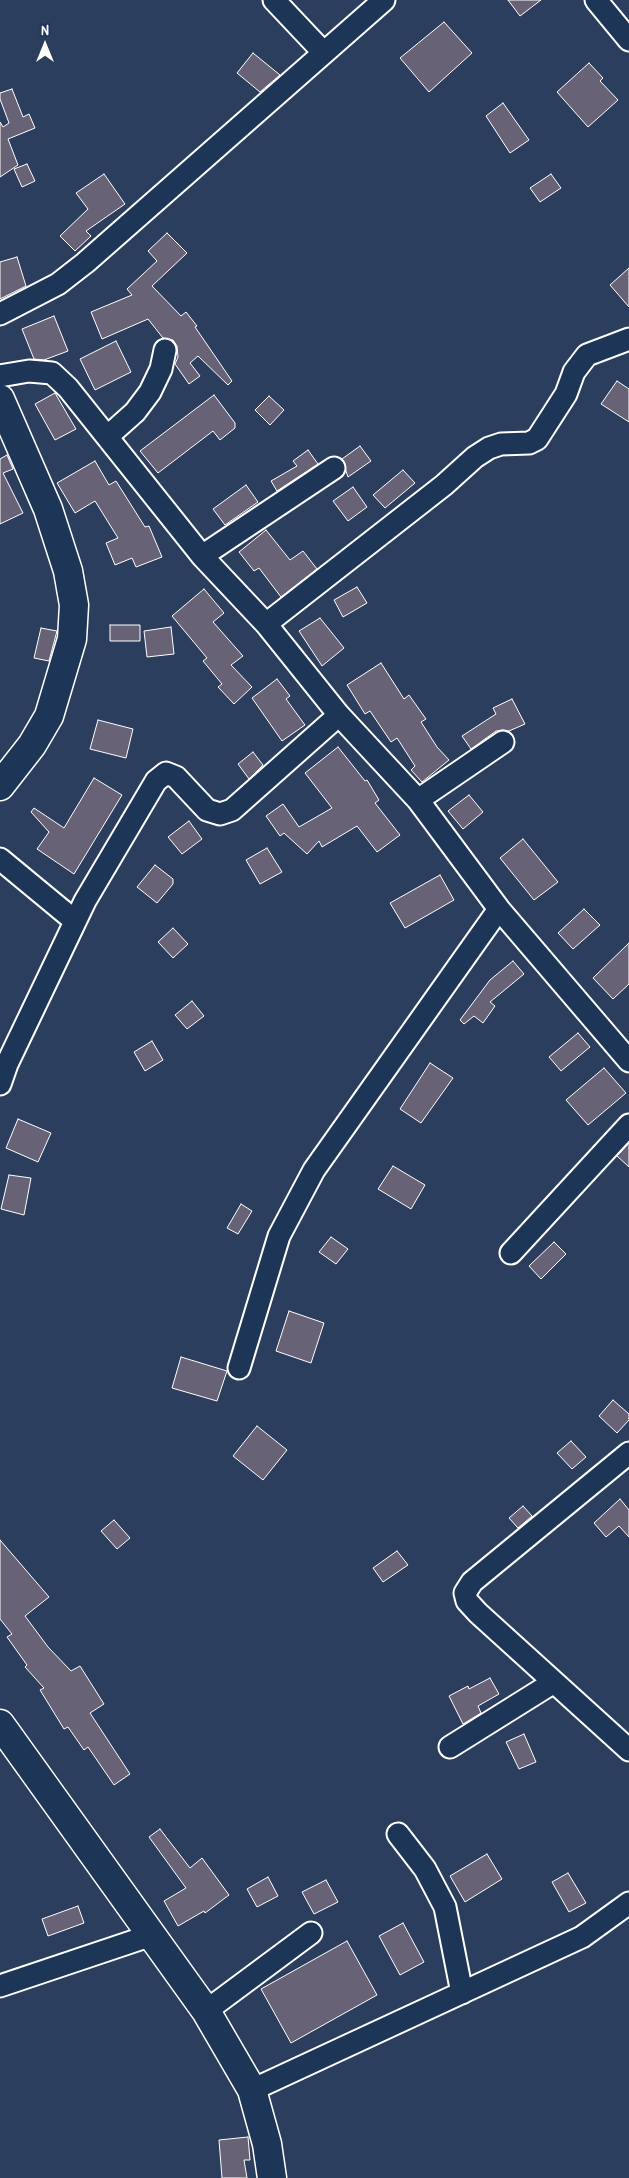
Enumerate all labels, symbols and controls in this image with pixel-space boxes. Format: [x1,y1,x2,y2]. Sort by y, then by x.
north arrow [20,20,70,70]
text: N [41,20,49,39]

